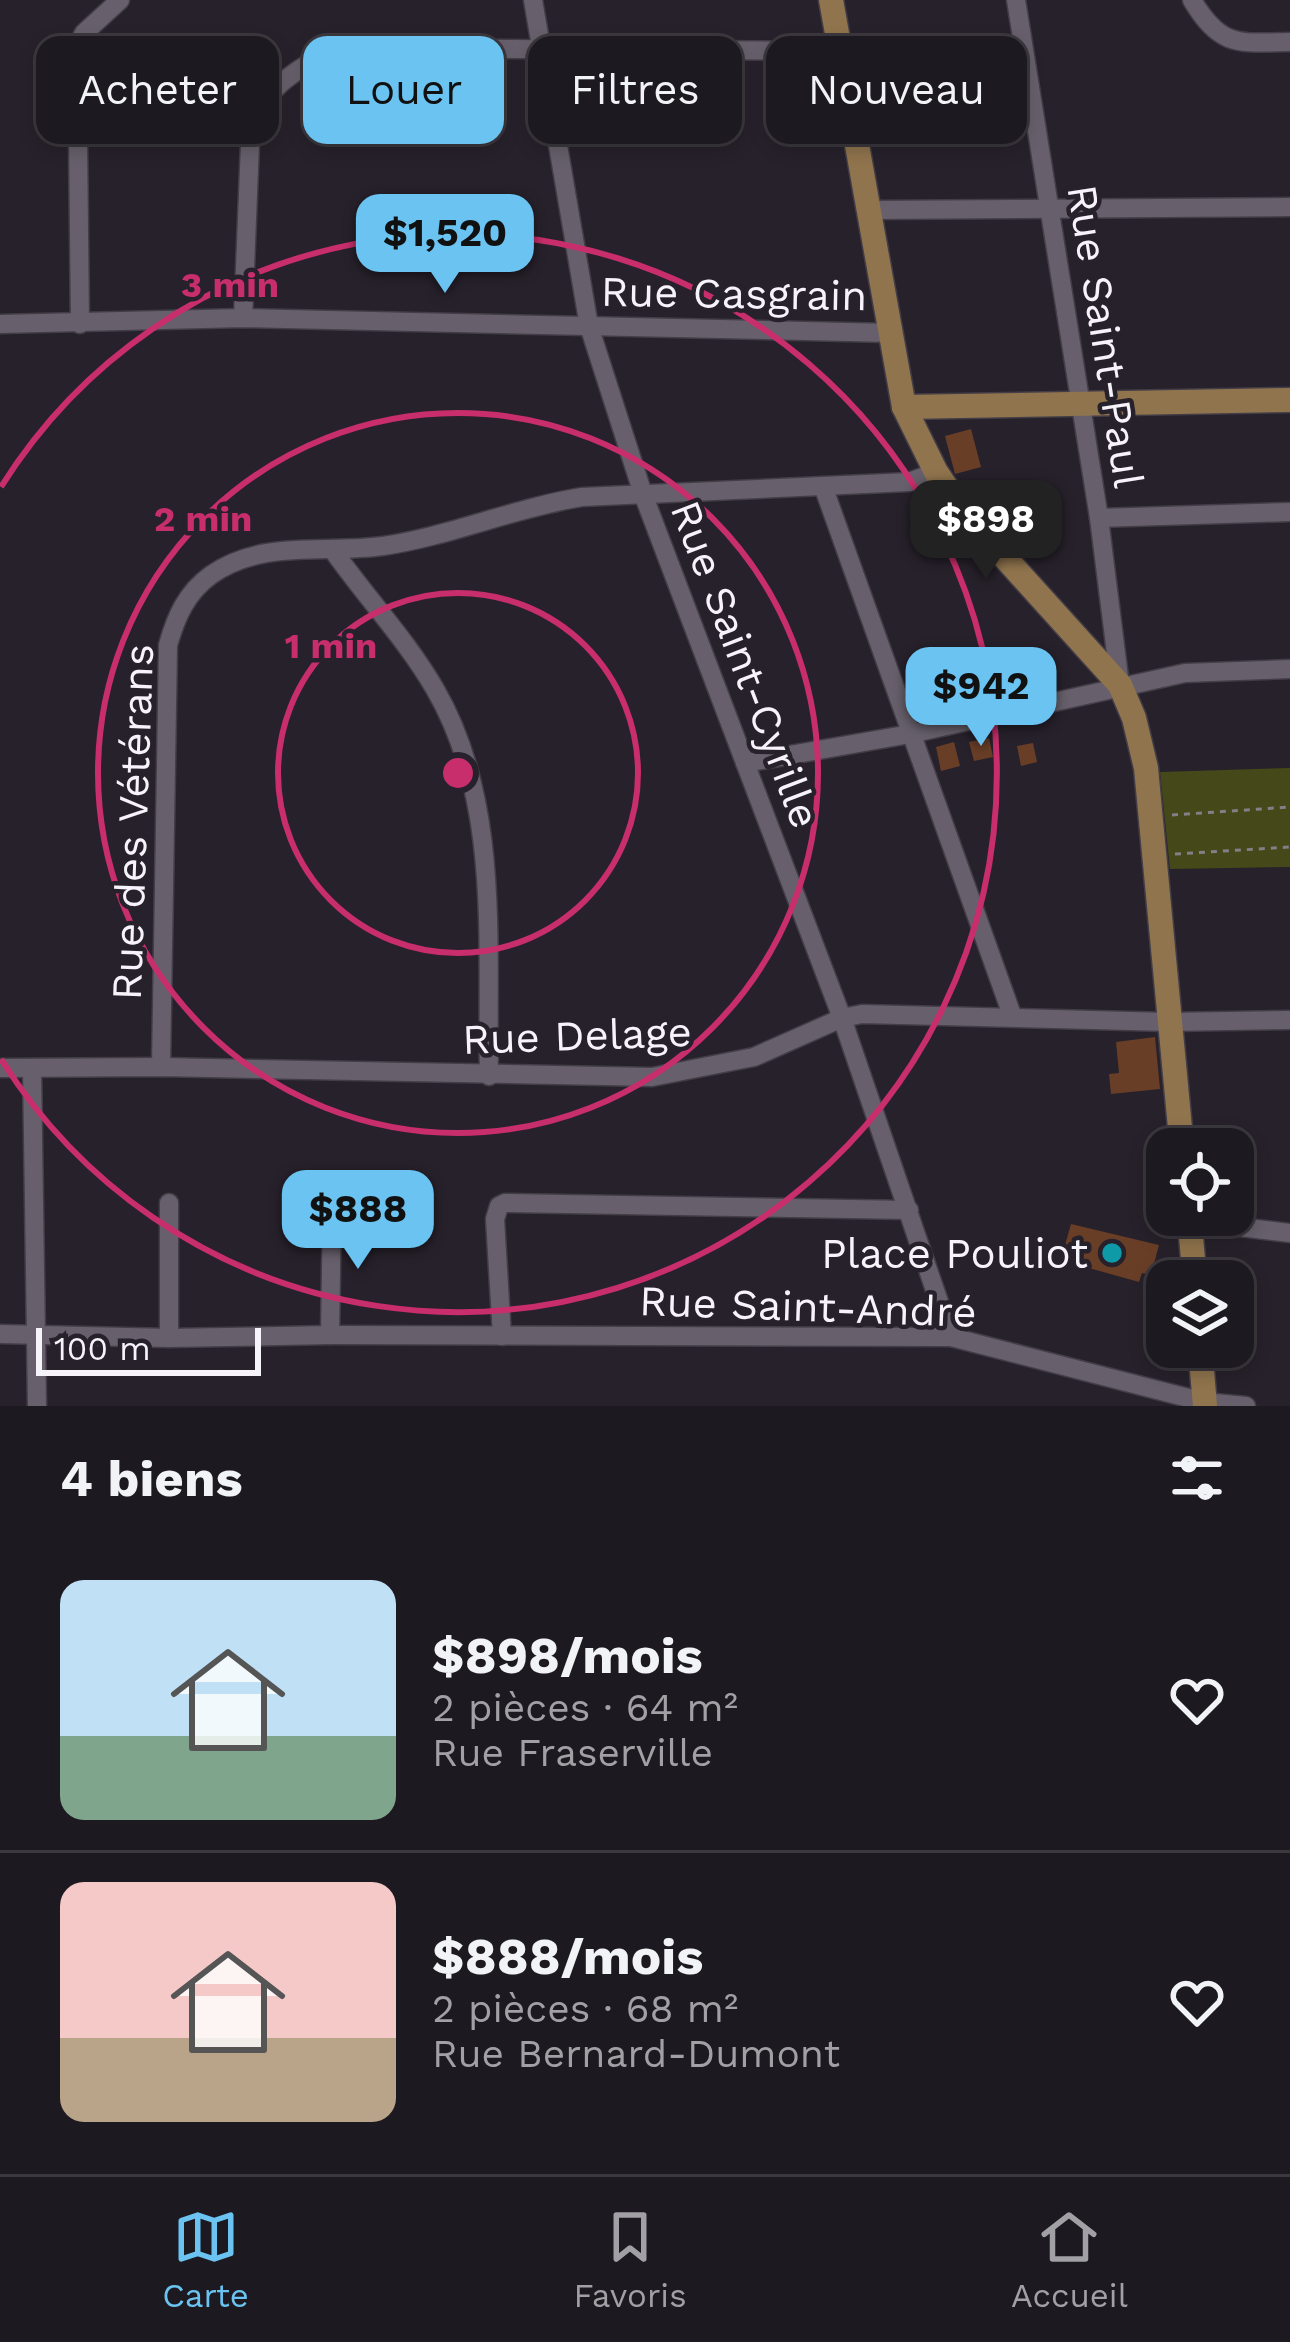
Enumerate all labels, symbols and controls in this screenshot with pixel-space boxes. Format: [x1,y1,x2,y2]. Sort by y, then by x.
chip: Acheter [36,36,279,144]
chip: Louer [303,36,504,144]
chip: Filtres [528,36,742,144]
chip: Nouveau [766,36,1027,144]
street label: Rue Saint-Paul [1057,181,1154,491]
pin: $1,520 [347,194,543,296]
text: $1,520 [383,210,507,255]
text: 3 min [181,264,279,306]
street label: Rue Casgrain [600,267,868,320]
pin: $898 [915,480,1057,582]
street label: Rue Saint-Cyrille [661,494,830,835]
text: $898 [937,496,1035,541]
text: 2 min [154,498,252,540]
text: 1 min [285,625,377,667]
street label: Rue des Vétérans [102,643,163,1001]
pin: $942 [910,647,1052,749]
text: $942 [933,663,1030,708]
centre of rings [437,752,479,794]
street label: Rue Delage [461,1007,693,1064]
map controls [1146,1128,1254,1368]
button: locate [1146,1128,1254,1236]
pin: $888 [287,1170,429,1272]
text: $888 [309,1186,407,1231]
place label: Place Pouliot [821,1229,1088,1278]
marker: Place Pouliot [1099,1240,1125,1266]
button: layers [1146,1260,1254,1368]
street label: Rue Saint-André [638,1276,977,1337]
scale bar [36,1322,261,1375]
text: 100 m [54,1329,151,1368]
icon: filters [1164,1445,1230,1511]
text: 4 biens [60,1449,243,1508]
text: $898/mois [432,1626,703,1685]
icon: home [156,1628,300,1772]
icon: heart [1164,1667,1230,1733]
text: 2 pièces · 64 m² [432,1685,738,1730]
text: Rue Fraserville [432,1730,713,1775]
text: $888/mois [432,1927,703,1986]
icon: home [156,1930,300,2074]
icon: heart [1164,1969,1230,2035]
text: 2 pièces · 68 m² [432,1986,738,2031]
text: Rue Bernard-Dumont [432,2031,840,2076]
tab: Carte [162,2204,249,2315]
tab: Favoris [573,2204,687,2315]
tab: Accueil [1011,2204,1128,2315]

